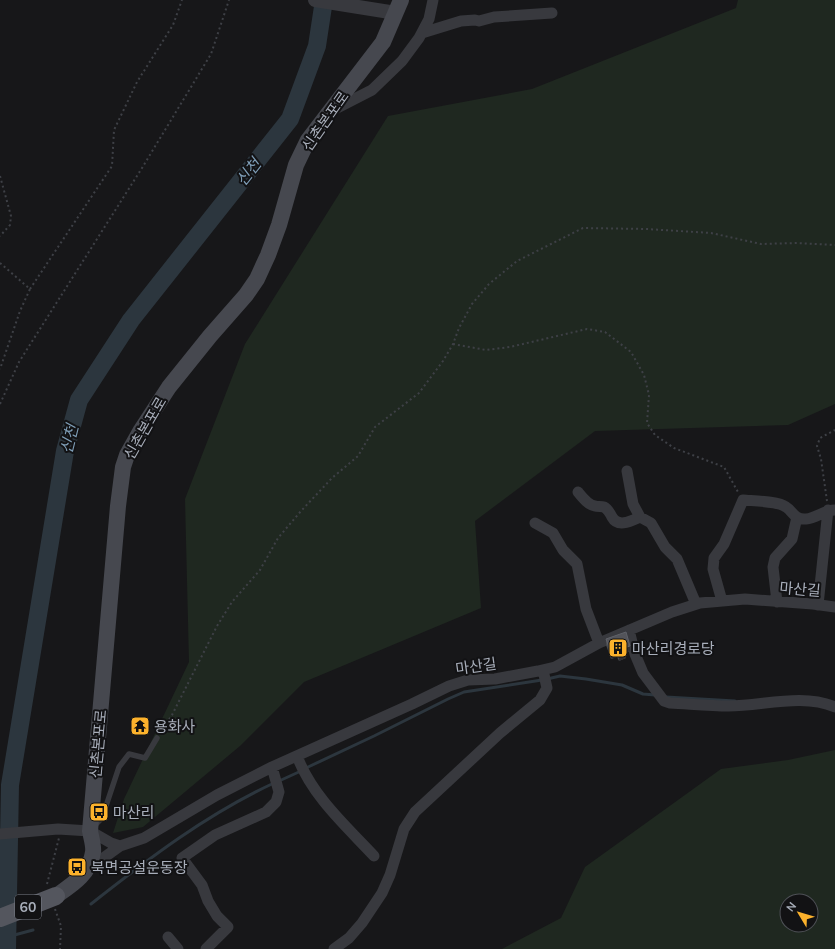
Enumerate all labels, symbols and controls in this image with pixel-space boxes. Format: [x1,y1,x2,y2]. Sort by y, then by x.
street label: 신촌본포로 [297,87,353,155]
water label: 신천 [231,152,266,190]
street label: 신촌본포로 [120,393,170,463]
water label: 신천 [56,420,83,456]
street label: 마산길 [779,578,821,600]
building icon: 마산리경로당 [607,637,629,659]
place label: 마산리경로당 [632,639,715,658]
street label: 마산길 [454,654,498,678]
street label: 신촌본포로 [86,709,110,779]
temple icon: 용화사 [129,715,151,737]
place label: 용화사 [154,717,196,736]
bus stop icon: 마산리 [88,801,110,823]
place label: 마산리 [113,803,154,822]
bus stop icon: 북면공설운동장 [66,856,88,878]
place label: 북면공설운동장 [91,858,188,877]
north arrow [779,893,819,933]
road number: 60 [15,895,41,919]
text: N [783,899,799,914]

